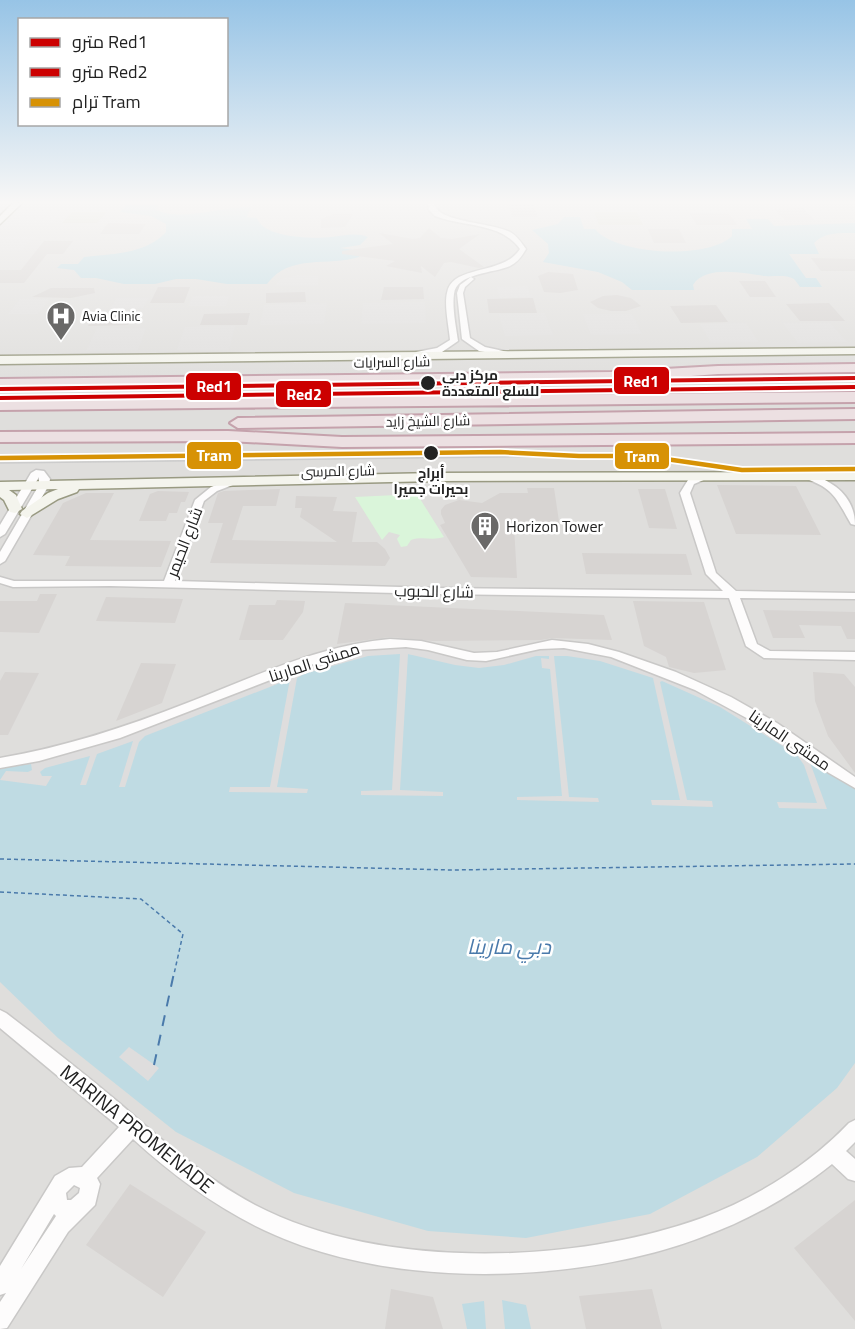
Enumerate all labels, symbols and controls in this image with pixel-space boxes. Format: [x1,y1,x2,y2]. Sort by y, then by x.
legend [18,18,228,126]
text: مترو Red1 [72,28,148,55]
text: مترو Red2 [72,58,148,85]
text: ترام Tram [72,88,141,115]
hospital icon: Avia Clinic [45,300,77,342]
place label: Avia Clinic [82,305,141,326]
street label: شارع السرايات [354,350,430,373]
place label: مركز دبي للسلع المتعددة [442,364,539,401]
line badge: Red1 [613,366,670,395]
text: Red1 [623,369,659,393]
line badge: Red1 [185,372,242,401]
text: Red1 [196,374,232,398]
marker: مركز دبي للسلع المتعددة [419,374,437,392]
line badge: Red2 [275,380,332,408]
text: Red2 [286,382,322,406]
street label: شارع الشيخ زايد [386,409,470,432]
line badge: Tram [186,441,242,470]
line badge: Tram [614,442,670,470]
text: Tram [196,443,232,467]
marker: أبراج بحيرات جميرا [422,444,440,462]
text: Tram [624,444,660,468]
street label: شارع المرسى [301,459,375,482]
place label: أبراج بحيرات جميرا [394,462,468,499]
street label: شارع الحيمر [159,504,208,581]
building icon: Horizon Tower [469,510,501,552]
place label: Horizon Tower [506,514,604,538]
street label: شارع الحبوب [394,578,474,604]
street label: ممشى المارينا [265,636,363,688]
street label: ممشى المارينا [744,704,836,776]
water label: دبي مارينا [467,930,552,964]
street label: MARINA PROMENADE [54,1057,221,1201]

